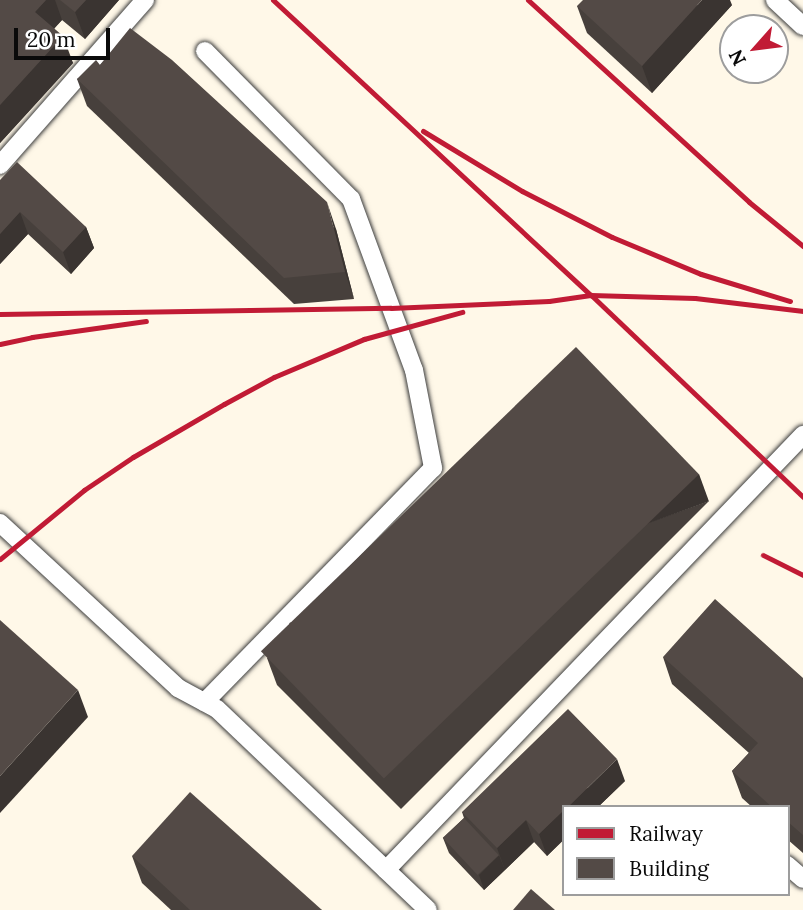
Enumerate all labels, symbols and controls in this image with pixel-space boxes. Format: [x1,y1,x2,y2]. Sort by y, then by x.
scale bar [18,14,114,58]
north arrow [719,14,789,84]
text: 20 m [27,26,76,53]
text: N [723,46,751,70]
legend [562,805,789,896]
text: Railway [629,820,703,847]
text: Building [629,855,709,882]

